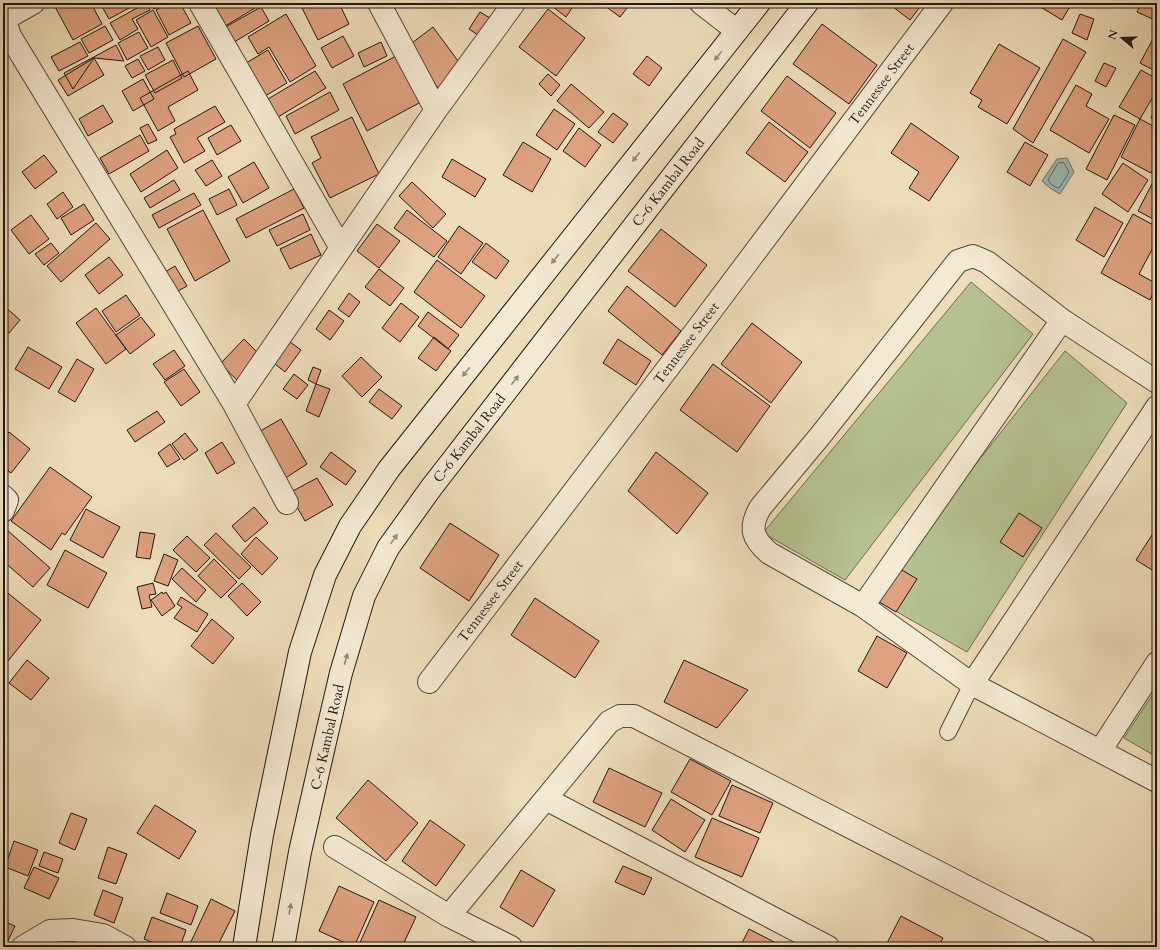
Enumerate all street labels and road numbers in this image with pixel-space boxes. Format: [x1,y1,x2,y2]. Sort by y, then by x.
street label: Tennessee Street [844,39,919,129]
street label: C-6 Kambal Road [628,134,709,231]
street label: Tennessee Street [649,298,724,388]
street label: C-6 Kambal Road [429,390,510,487]
street label: Tennessee Street [453,556,528,646]
street label: C-6 Kambal Road [306,682,349,792]

